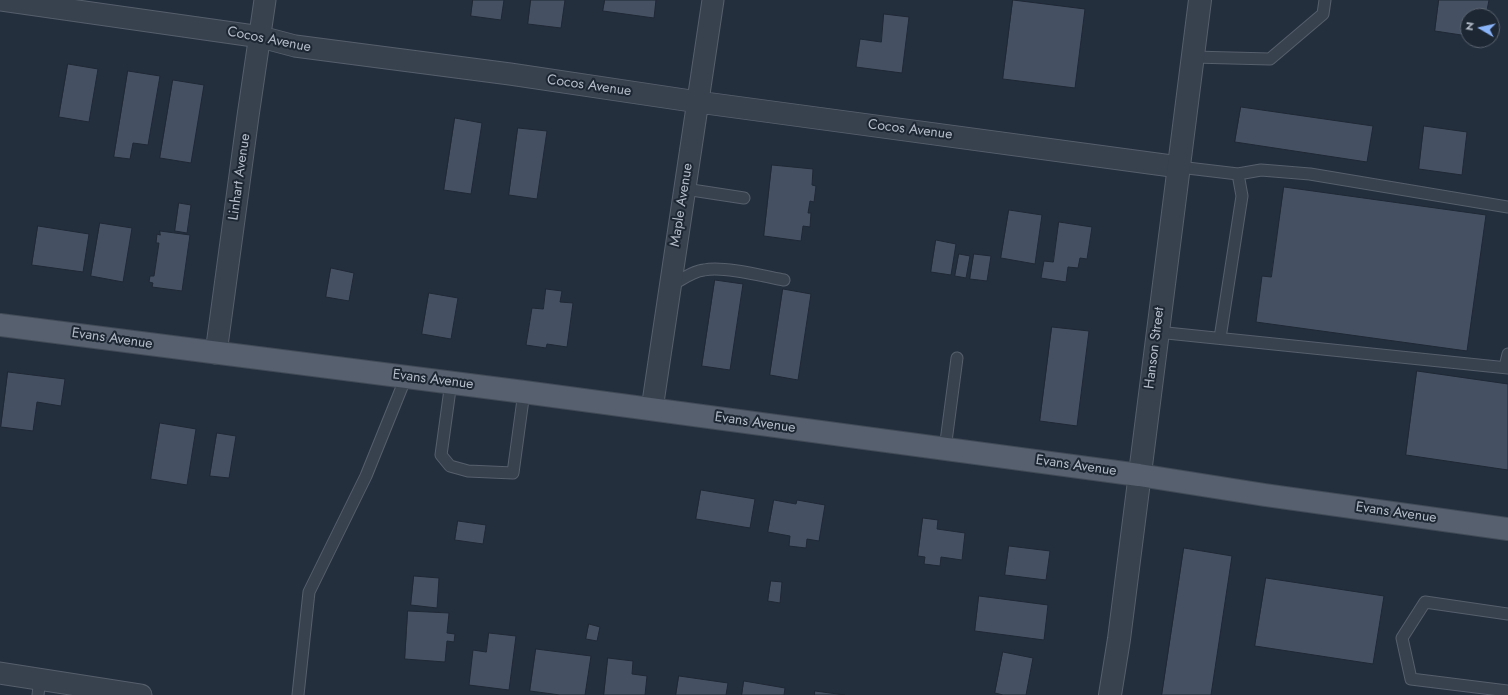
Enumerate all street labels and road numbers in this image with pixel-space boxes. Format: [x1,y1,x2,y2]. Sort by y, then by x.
street label: Cocos Avenue [226,24,312,56]
street label: Cocos Avenue [546,72,632,100]
street label: Cocos Avenue [867,116,953,144]
street label: Linhart Avenue [226,133,254,221]
street label: Maple Avenue [667,162,697,248]
street label: Hanson Street [1142,306,1168,390]
street label: Evans Avenue [71,325,153,353]
street label: Evans Avenue [392,367,474,393]
street label: Evans Avenue [714,409,796,437]
street label: Evans Avenue [1035,452,1117,480]
street label: Evans Avenue [1355,499,1437,527]

